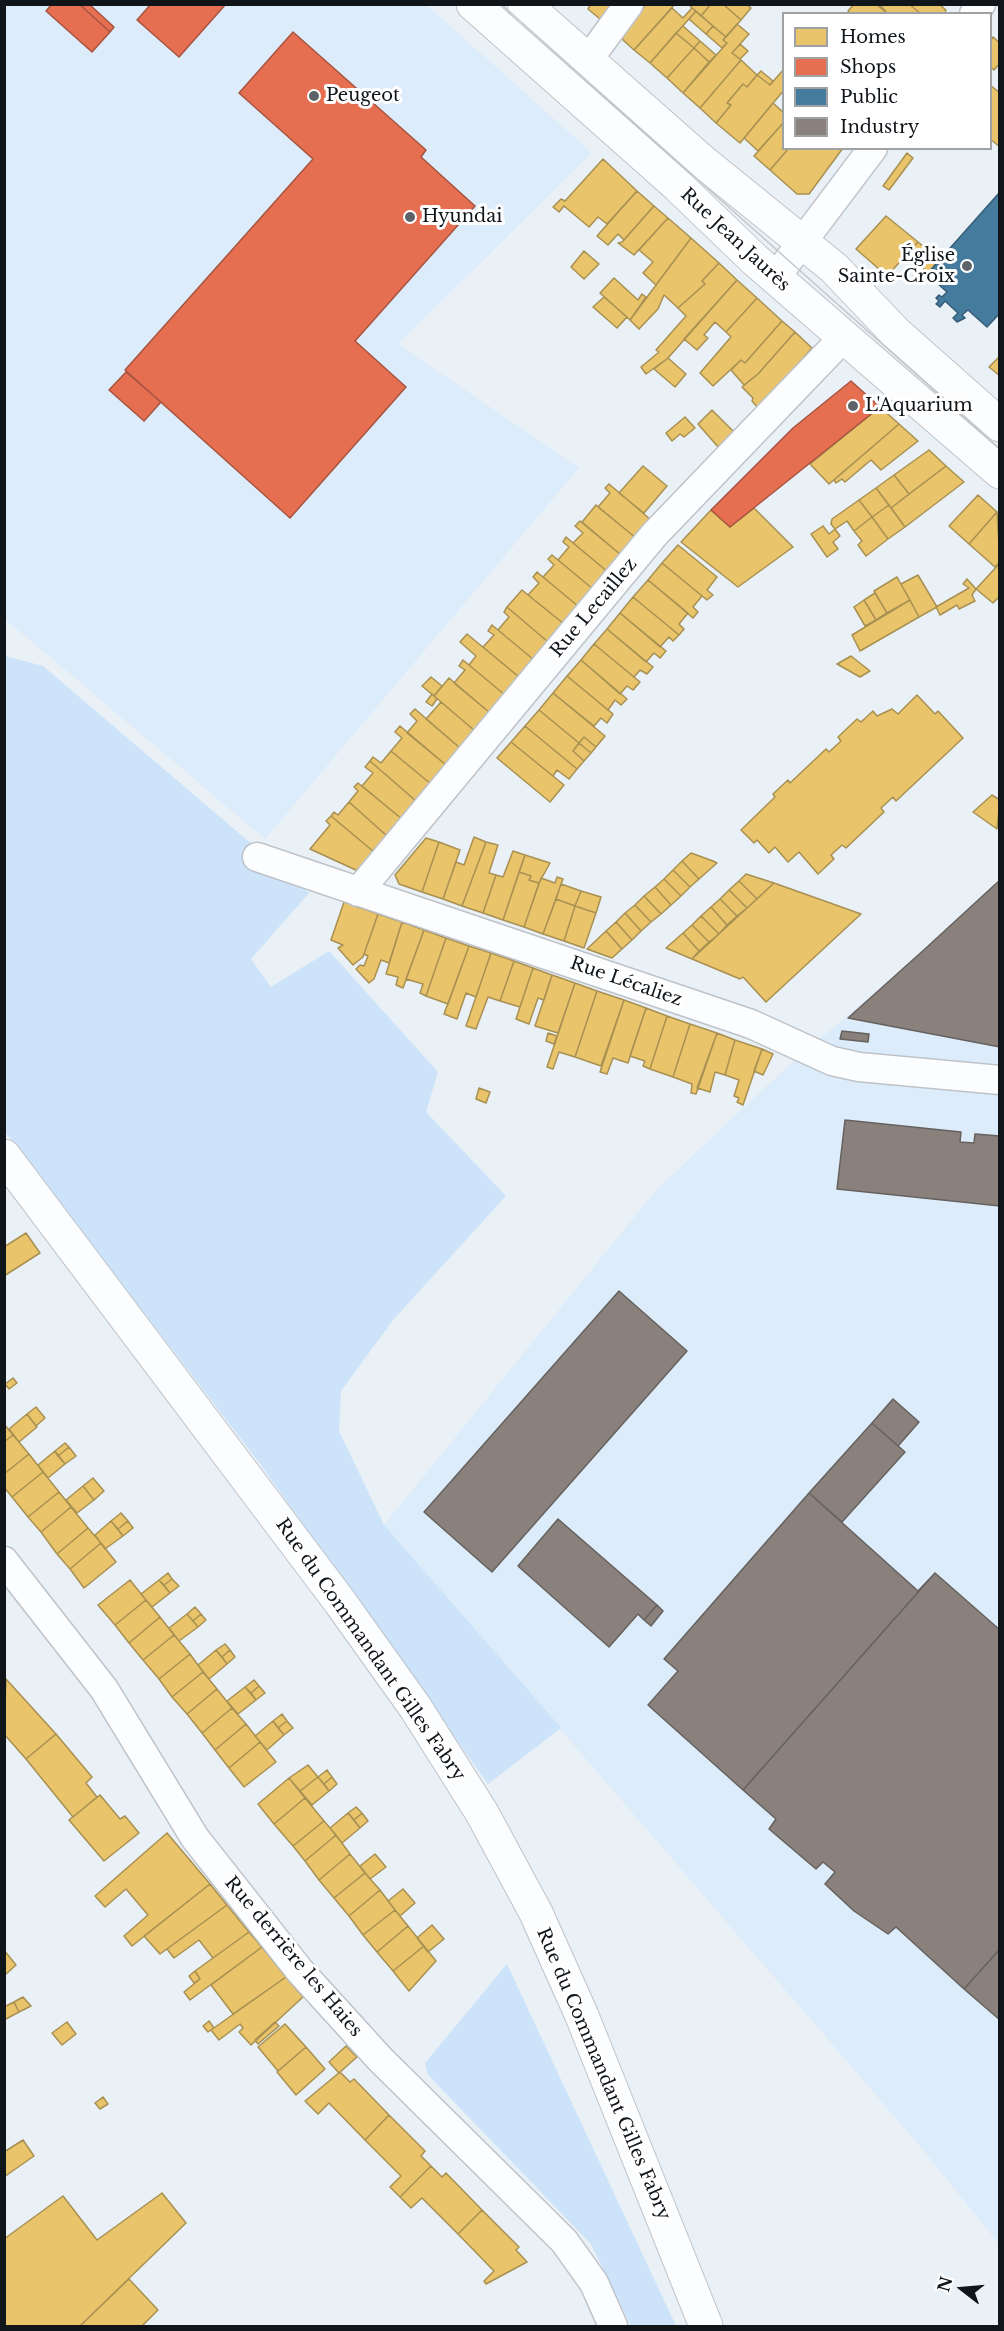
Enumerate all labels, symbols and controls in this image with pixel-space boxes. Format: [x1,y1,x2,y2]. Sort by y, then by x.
legend [782,12,992,150]
text: Homes [840,26,906,48]
text: Shops [840,56,896,78]
place label: Peugeot [326,85,400,107]
text: Public [840,86,898,108]
marker: Peugeot [307,89,321,103]
text: Industry [840,116,919,138]
street label: Rue Jean Jaurès [676,184,794,296]
place label: Hyundai [422,206,502,228]
marker: Hyundai [403,210,417,224]
place label: Église Sainte-Croix [838,245,955,288]
marker: Église Sainte-Croix [960,259,974,273]
place label: L'Aquarium [865,395,973,417]
marker: L'Aquarium [846,399,860,413]
street label: Rue Lecaillez [546,554,642,662]
street label: Rue Lécaliez [567,953,685,1011]
street label: Rue du Commandant Gilles Fabry [271,1515,469,1785]
street label: Rue derrière les Haies [220,1873,366,2041]
street label: Rue du Commandant Gilles Fabry [531,1925,675,2223]
north arrow [932,2259,992,2319]
text: N [933,2274,956,2294]

